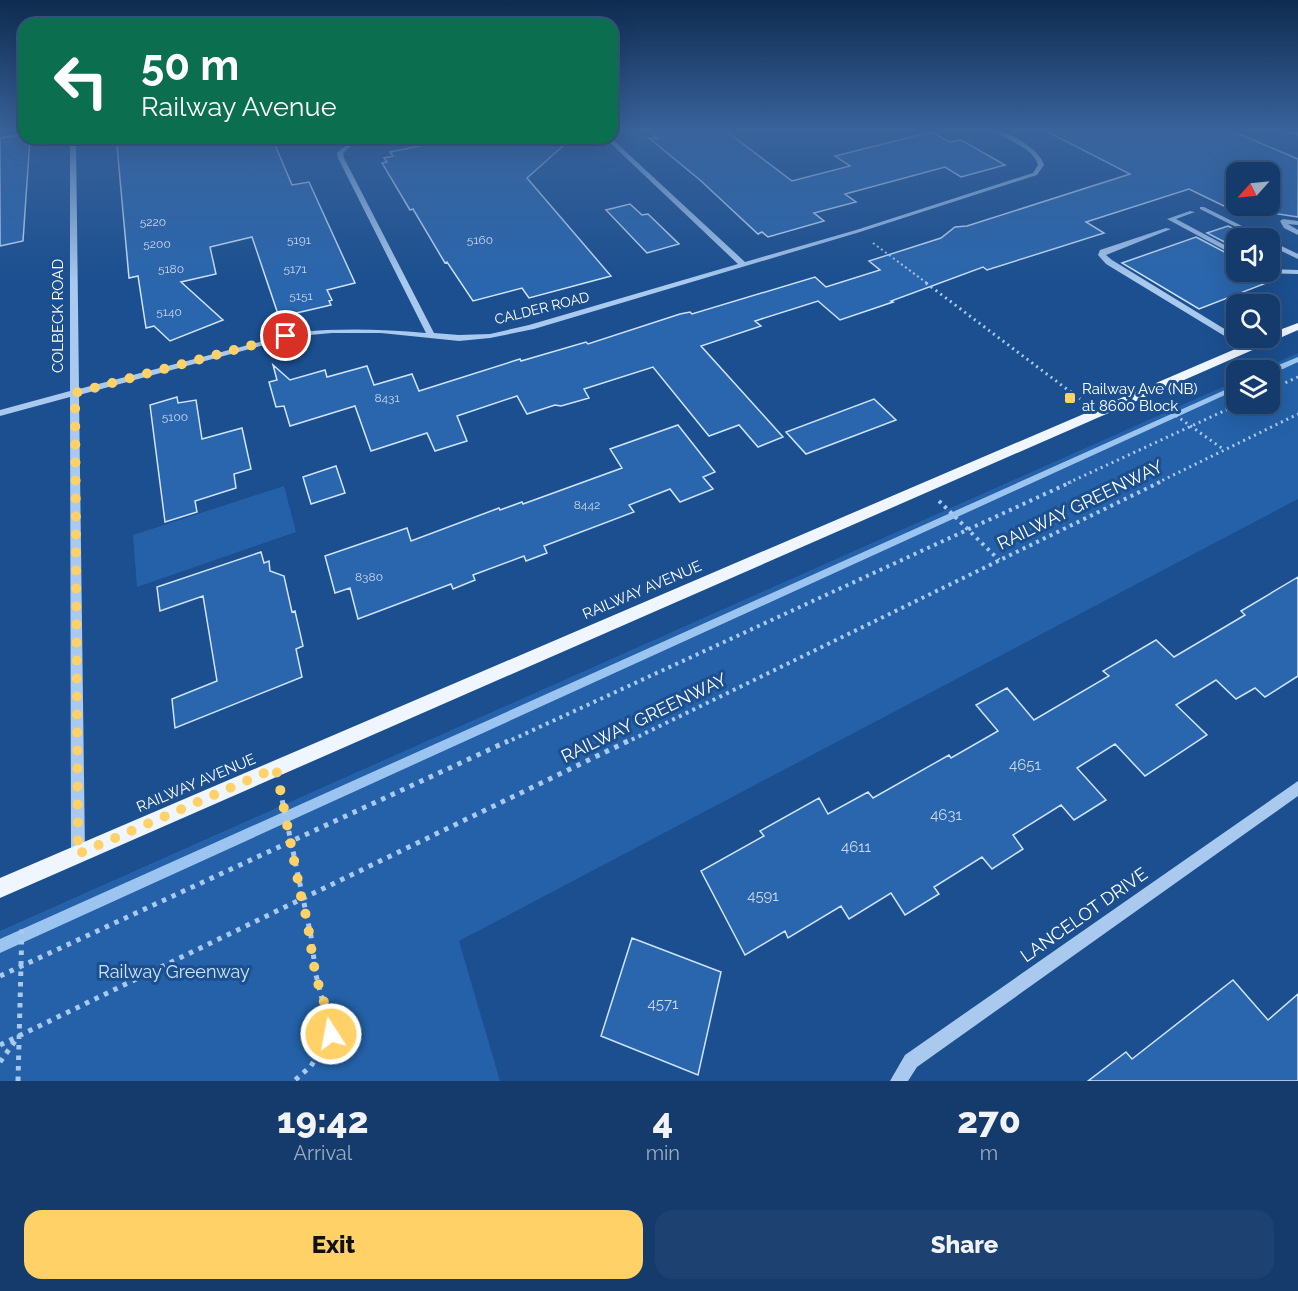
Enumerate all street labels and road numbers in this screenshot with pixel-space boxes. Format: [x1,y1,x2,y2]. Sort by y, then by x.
street label: COLBECK ROAD [49,259,67,373]
street label: CALDER ROAD [493,288,591,328]
street label: RAILWAY GREENWAY [993,455,1166,554]
street label: RAILWAY AVENUE [580,557,704,623]
street label: RAILWAY GREENWAY [557,668,730,767]
street label: RAILWAY AVENUE [134,750,258,816]
street label: LANCELOT DRIVE [1016,863,1151,966]

